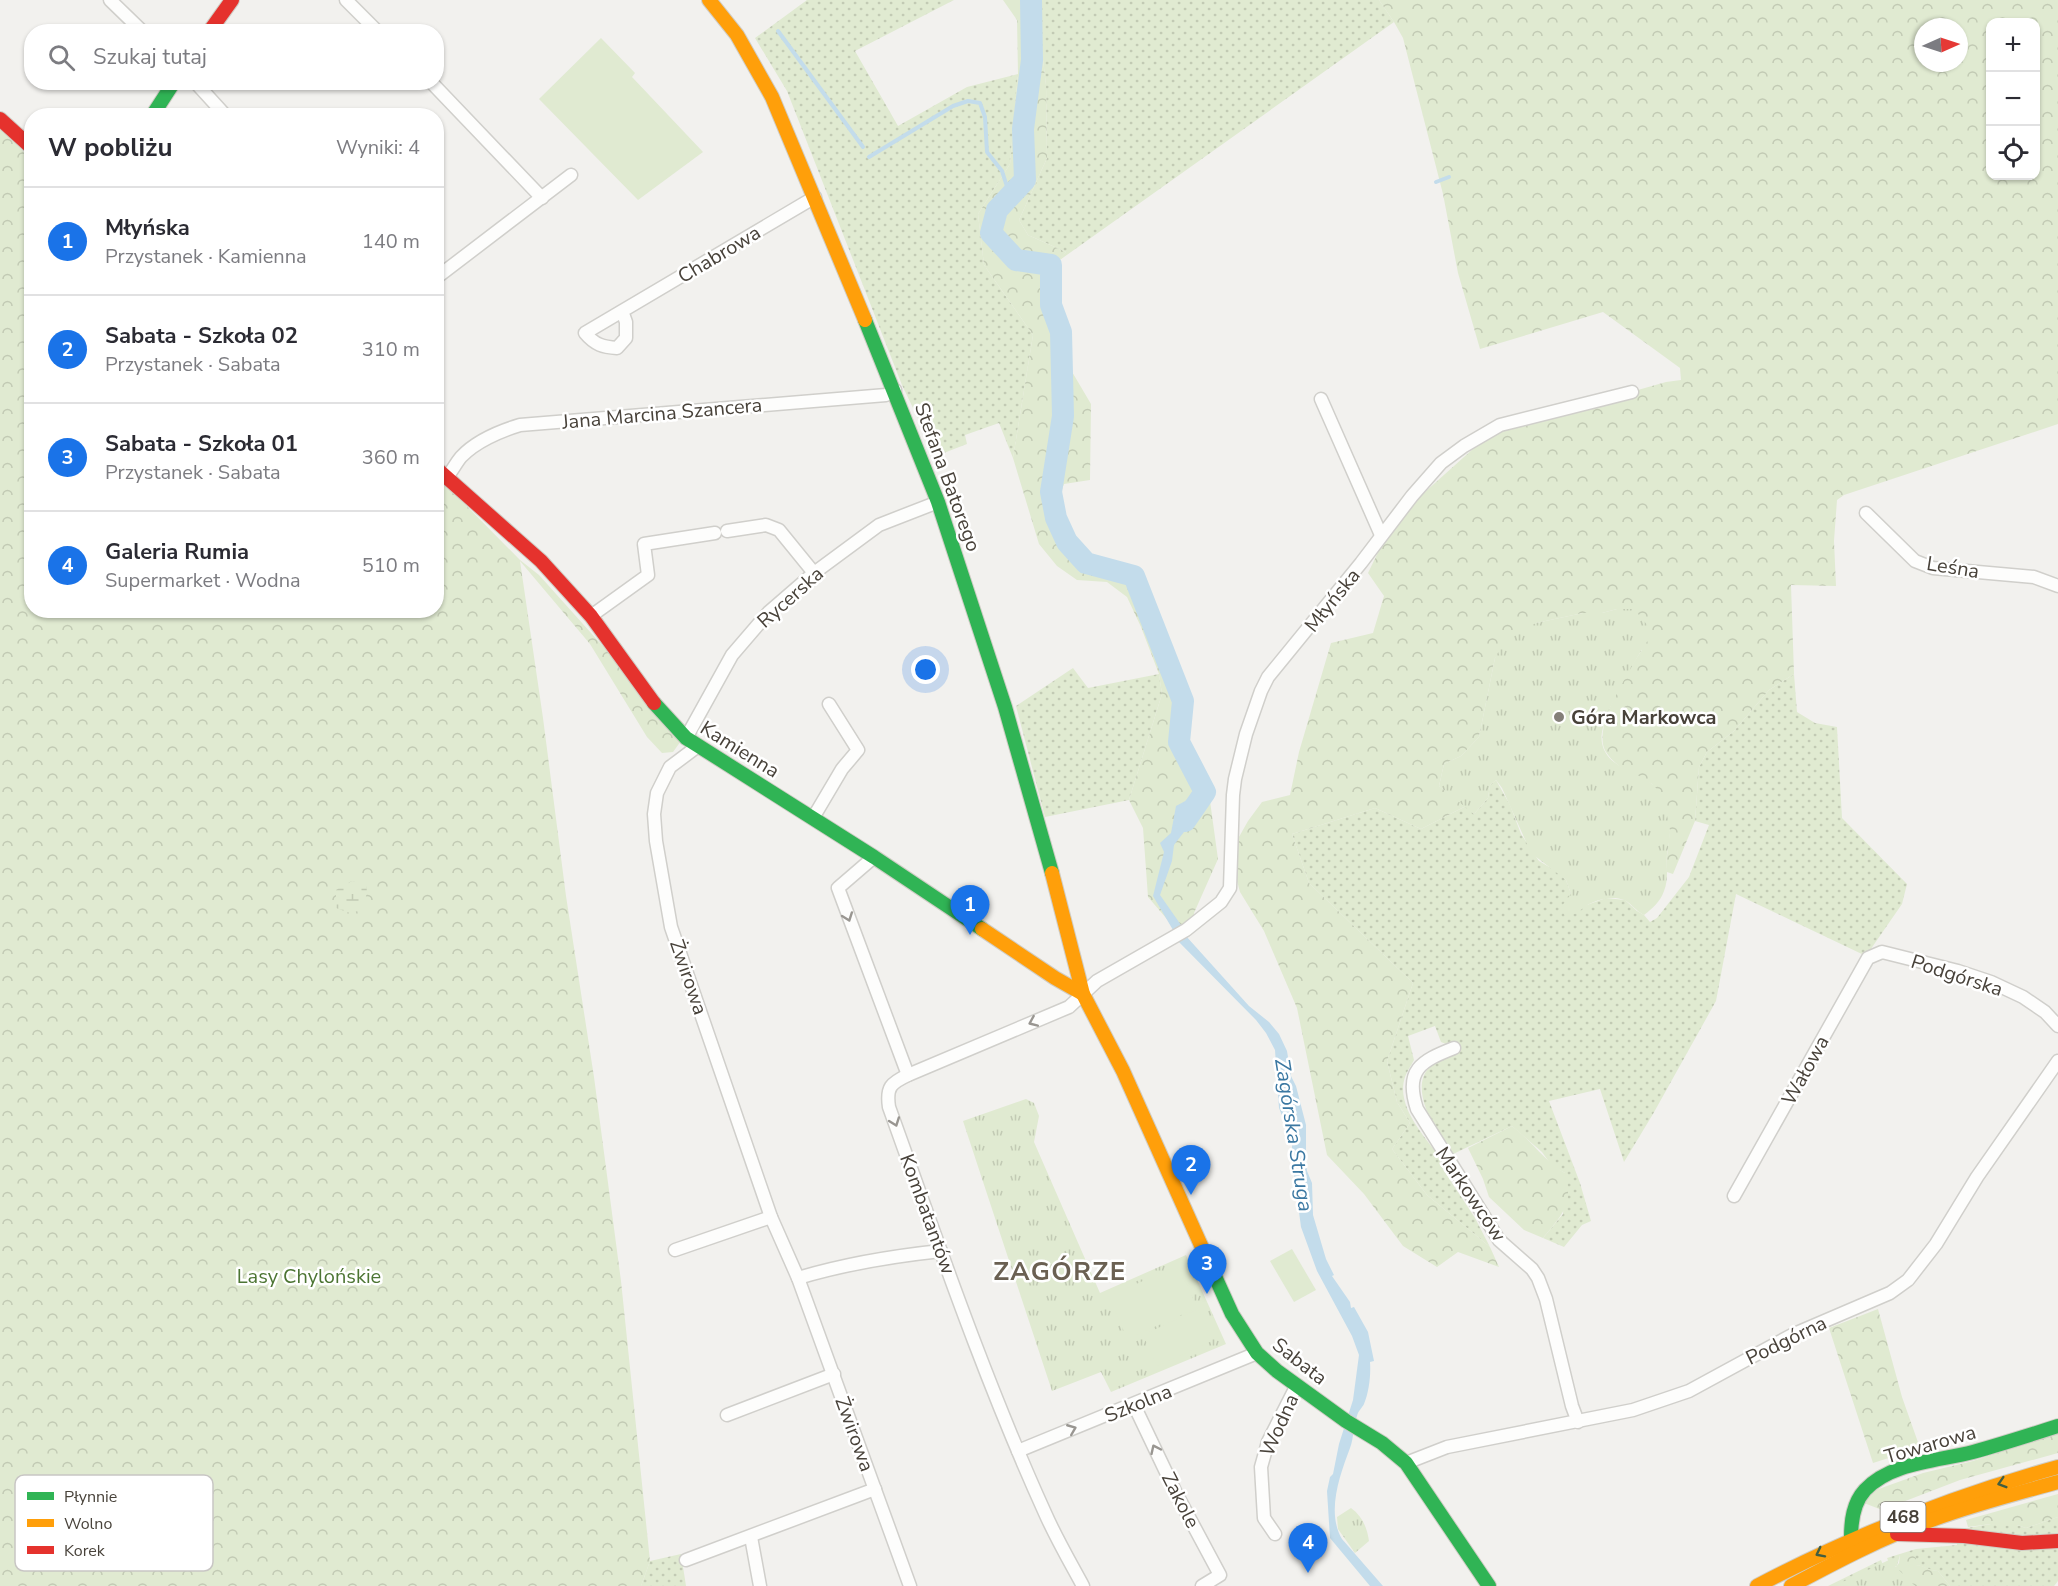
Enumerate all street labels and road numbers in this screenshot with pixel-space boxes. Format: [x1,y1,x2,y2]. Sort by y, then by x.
street label: Chabrowa [673,219,766,290]
street label: Jana Marcina Szancera [560,391,763,436]
street label: Stefana Batorego [908,399,987,555]
street label: Leśna [1925,550,1981,585]
street label: Rycerska [751,560,829,634]
street label: Młyńska [1298,563,1366,638]
street label: Kamienna [695,714,785,784]
street label: Żwirowa [663,936,714,1018]
street label: Podgórska [1907,948,2006,1003]
street label: Wałowa [1775,1031,1836,1110]
street label: Markowców [1429,1142,1512,1247]
street label: Kombatantów [893,1150,962,1278]
street label: Podgórna [1741,1309,1831,1372]
street label: Sabata [1267,1331,1333,1391]
street label: Szkolna [1101,1378,1176,1429]
street label: Wodna [1254,1390,1305,1461]
street label: Żwirowa [829,1393,881,1475]
street label: Towarowa [1881,1419,1979,1470]
street label: Zakole [1155,1468,1206,1533]
road number: 468 [1880,1502,1926,1532]

